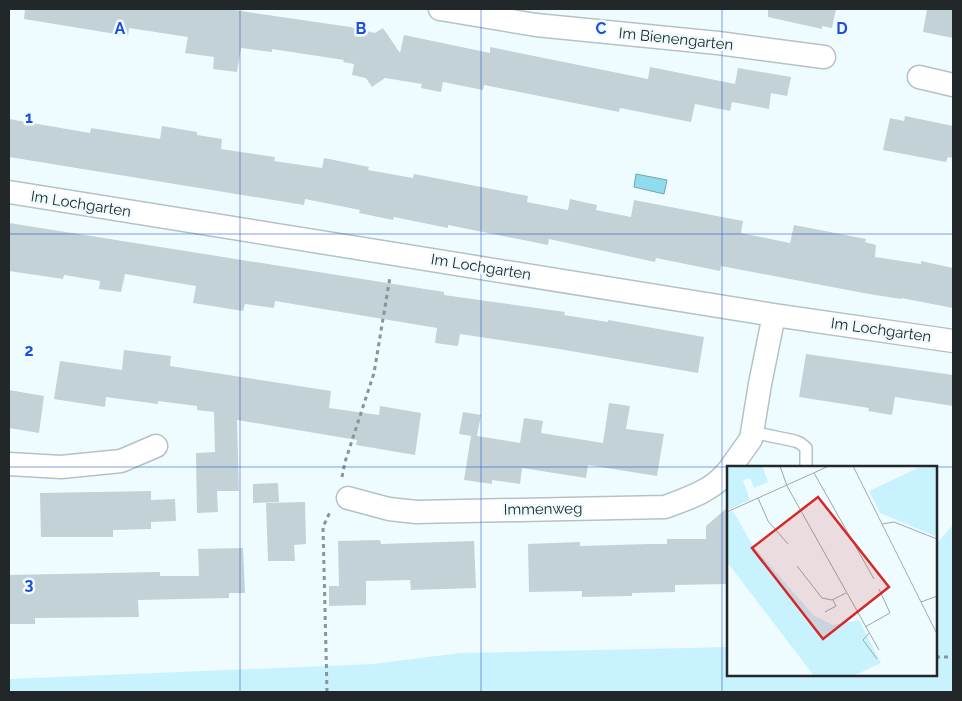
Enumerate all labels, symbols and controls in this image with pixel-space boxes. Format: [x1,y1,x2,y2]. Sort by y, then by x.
text: A [115,19,126,38]
text: B [356,19,367,38]
text: C [596,19,607,38]
text: D [836,19,848,38]
street label: Im Bienengarten [618,24,734,54]
text: 1 [25,108,33,127]
street label: Im Lochgarten [30,187,132,221]
street label: Im Lochgarten [430,250,532,284]
street label: Im Lochgarten [830,314,932,346]
text: 2 [24,341,34,360]
inset map [727,466,937,676]
street label: Immenweg [504,499,582,519]
text: 3 [25,575,34,594]

